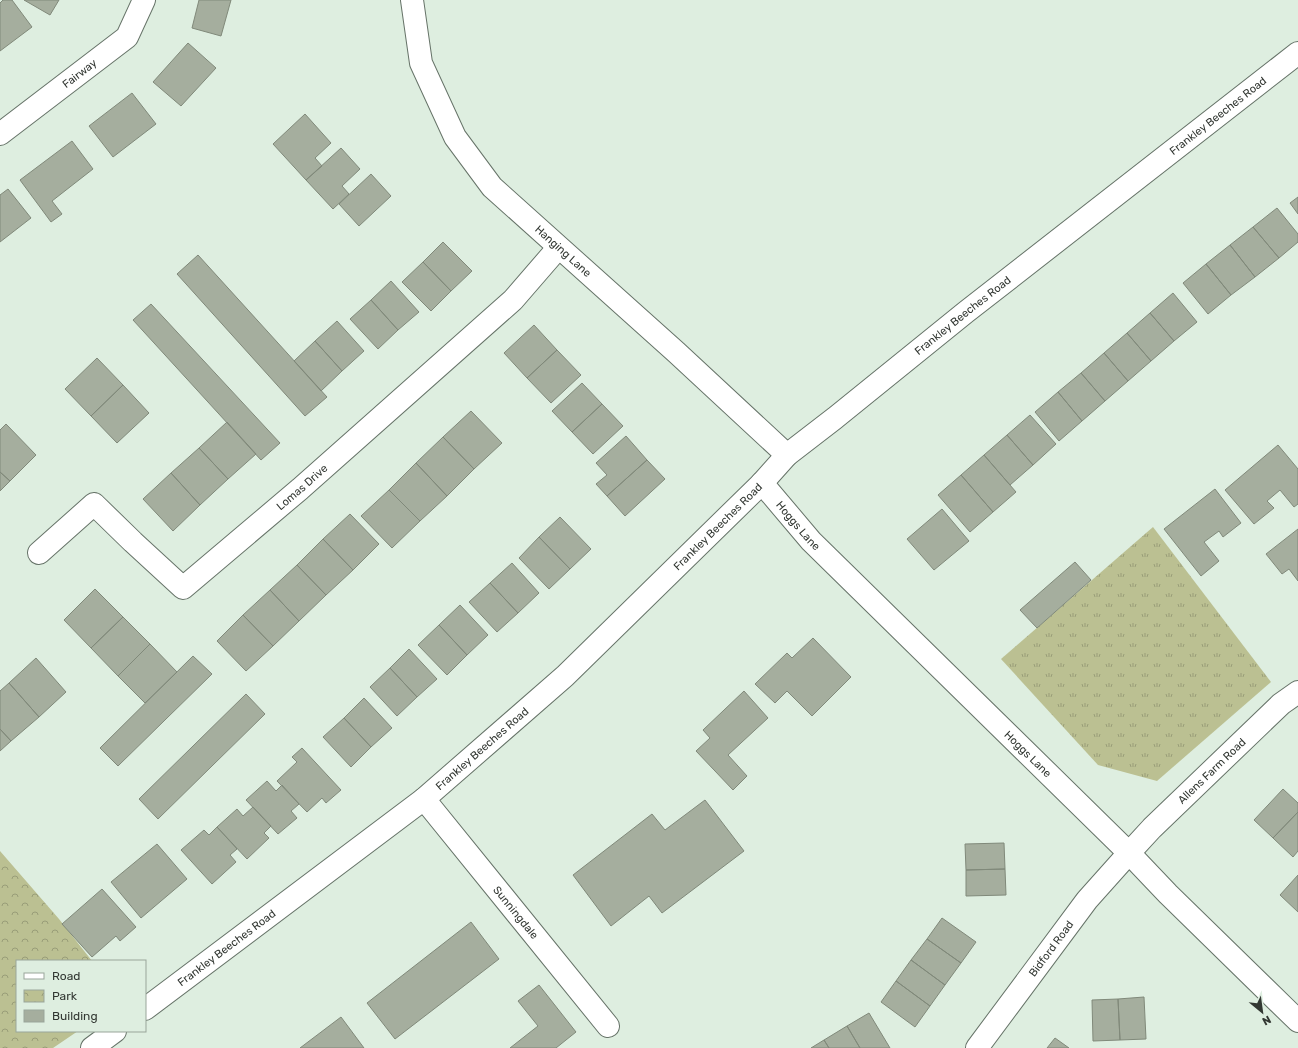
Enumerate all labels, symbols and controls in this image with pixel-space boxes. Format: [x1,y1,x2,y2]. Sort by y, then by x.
street label: Fairway [60,56,100,91]
street label: Frankley Beeches Road [1167,74,1269,158]
street label: Hanging Lane [532,223,594,280]
street label: Frankley Beeches Road [912,274,1013,358]
street label: Lomas Drive [274,462,330,513]
street label: Frankley Beeches Road [671,481,765,573]
street label: Hoggs Lane [773,499,823,553]
street label: Frankley Beeches Road [433,705,531,793]
street label: Hoggs Lane [1001,728,1054,780]
street label: Allens Farm Road [1175,736,1248,807]
street label: Sunningdale [490,884,541,942]
street label: Frankley Beeches Road [175,907,278,989]
street label: Bidford Road [1026,918,1076,979]
legend [16,960,146,1032]
text: Road [52,969,80,983]
text: Park [52,989,78,1003]
north arrow [1242,992,1282,1032]
text: Building [52,1009,98,1023]
text: N [1260,1013,1273,1028]

